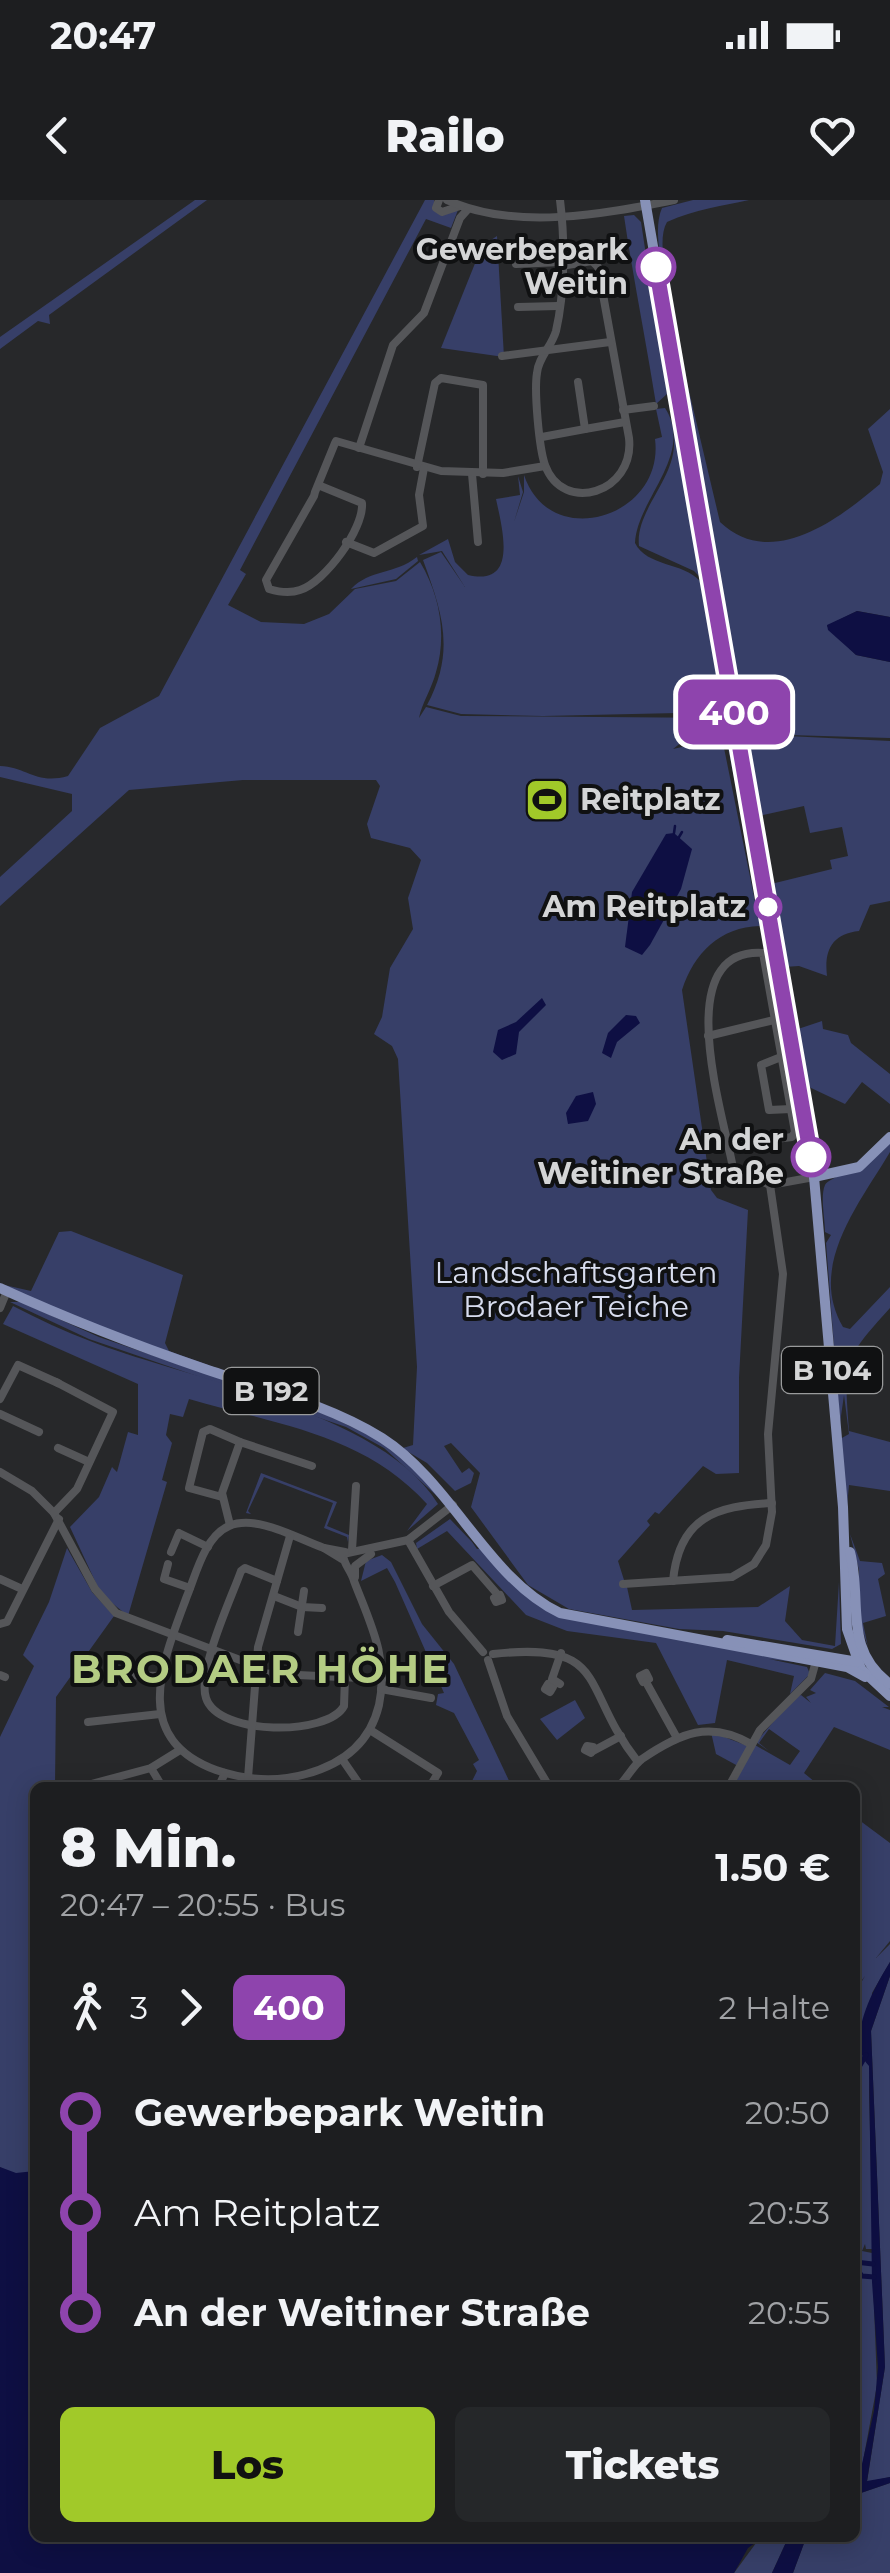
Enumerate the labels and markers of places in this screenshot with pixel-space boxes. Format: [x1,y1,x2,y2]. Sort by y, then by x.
place label: Gewerbepark Weitin [416,231,628,302]
marker: Gewerbepark Weitin [637,248,675,286]
sports icon: Reitplatz [524,777,570,823]
place label: Reitplatz [580,781,721,818]
place label: Am Reitplatz [541,888,746,925]
marker: Am Reitplatz [755,894,781,920]
place label: An der Weitiner Straße [537,1121,784,1192]
marker: An der Weitiner Straße [792,1138,830,1176]

